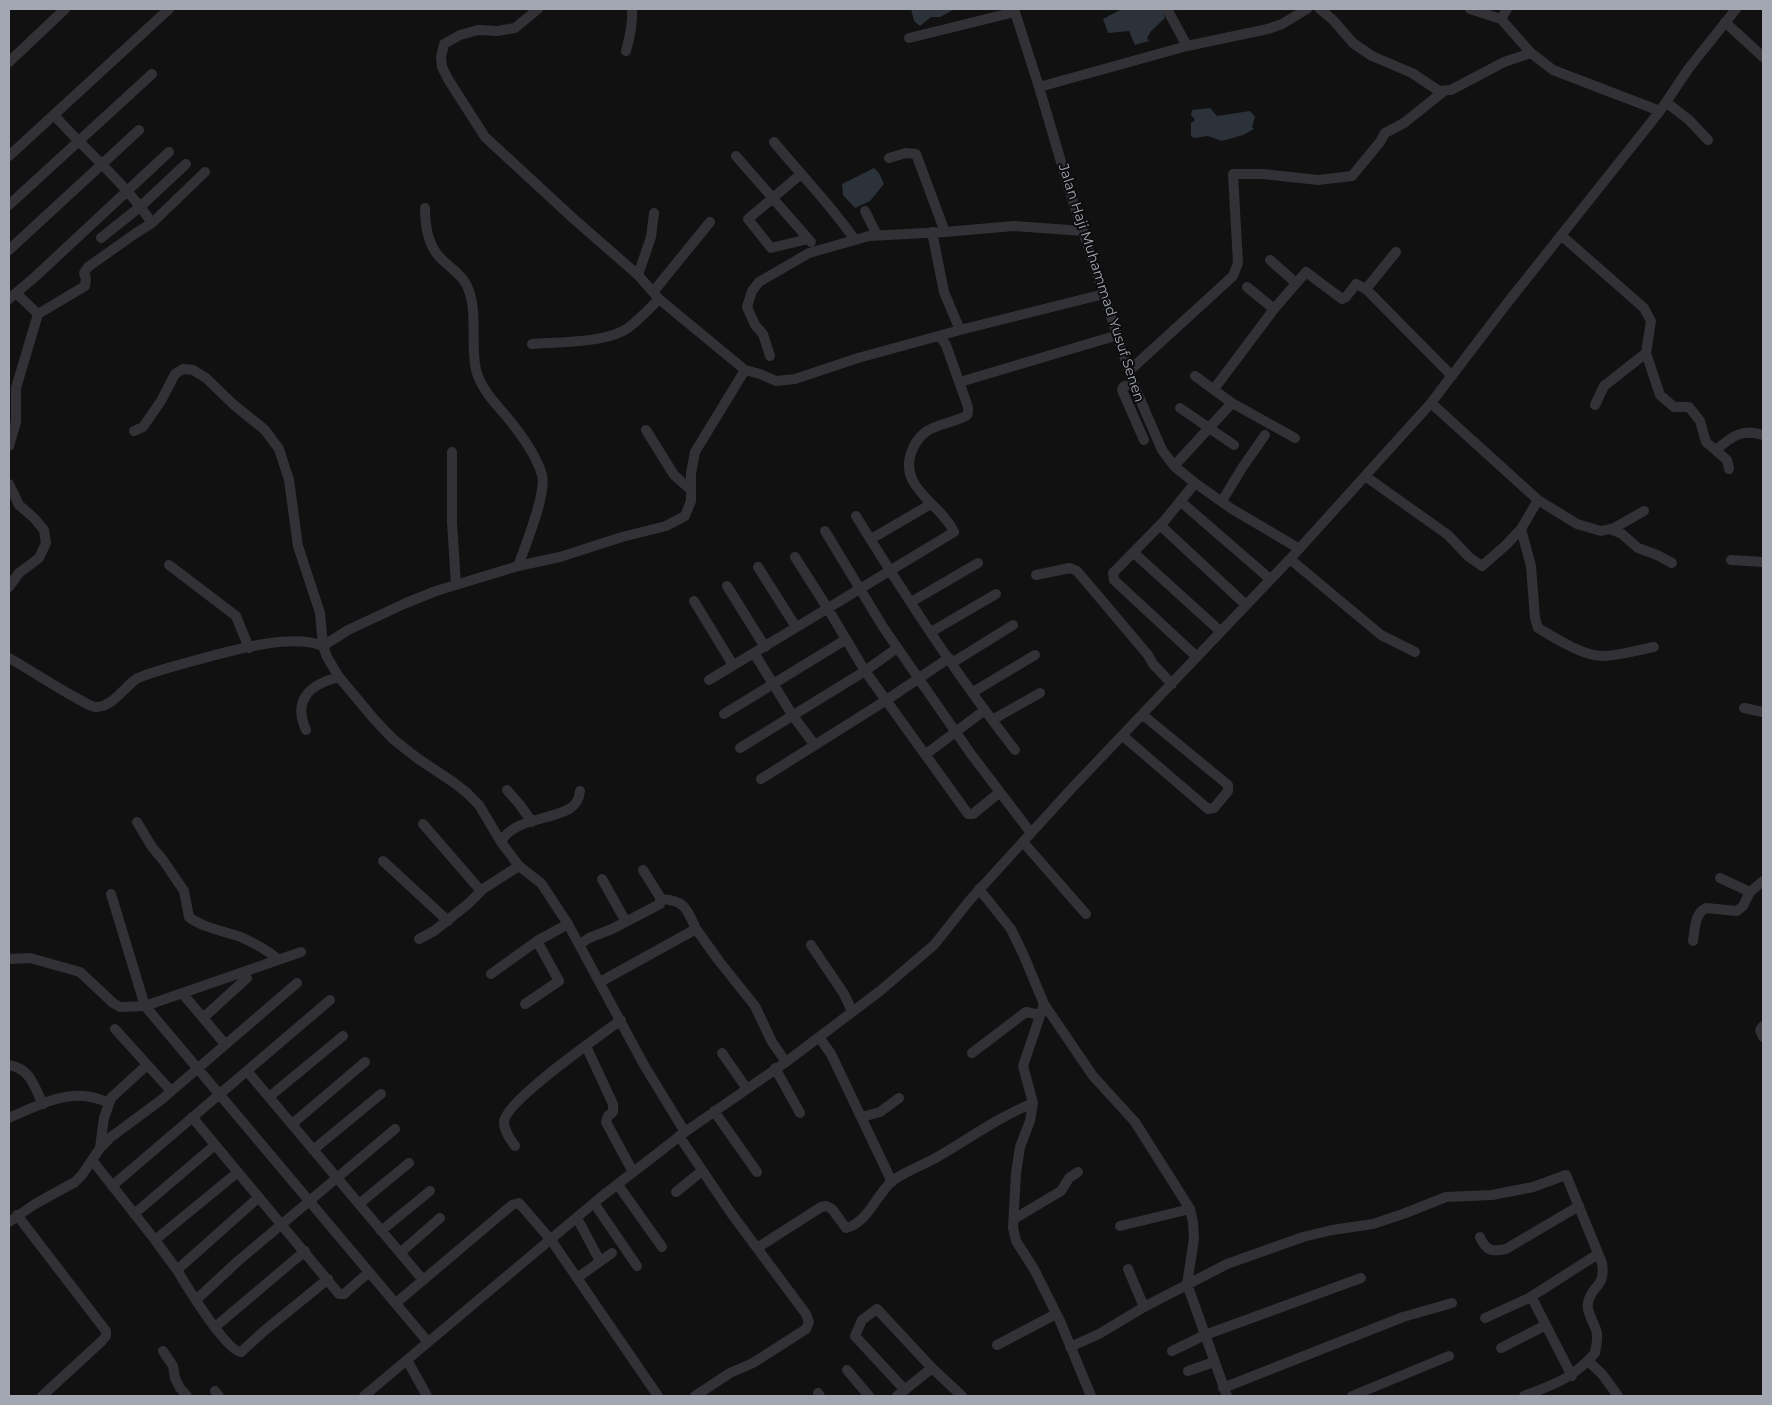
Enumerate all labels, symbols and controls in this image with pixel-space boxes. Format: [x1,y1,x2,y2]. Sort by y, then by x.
street label: Jalan Haji Muhammad Yusuf Senen [1054,162,1148,404]

